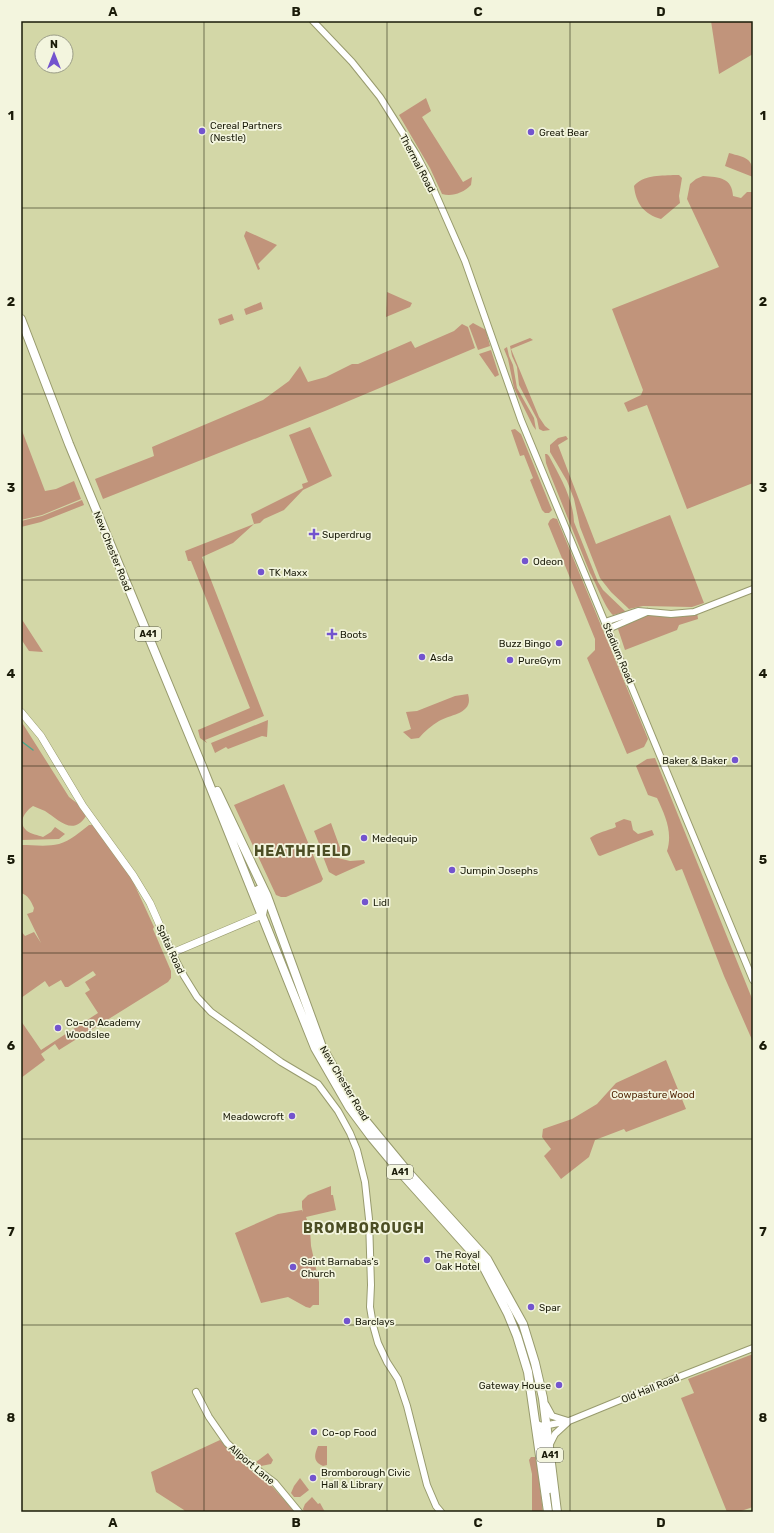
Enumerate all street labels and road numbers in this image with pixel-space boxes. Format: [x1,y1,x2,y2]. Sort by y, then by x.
street label: Thermal Road [397,132,437,195]
street label: New Chester Road [91,510,134,593]
street label: Stadium Road [600,621,636,686]
road number: A41 [135,627,161,641]
street label: Spital Road [154,923,187,976]
street label: New Chester Road [317,1044,371,1123]
road number: A41 [387,1165,413,1179]
street label: Old Hall Road [620,1372,681,1406]
street label: Allport Lane [226,1442,277,1488]
road number: A41 [537,1448,563,1462]

